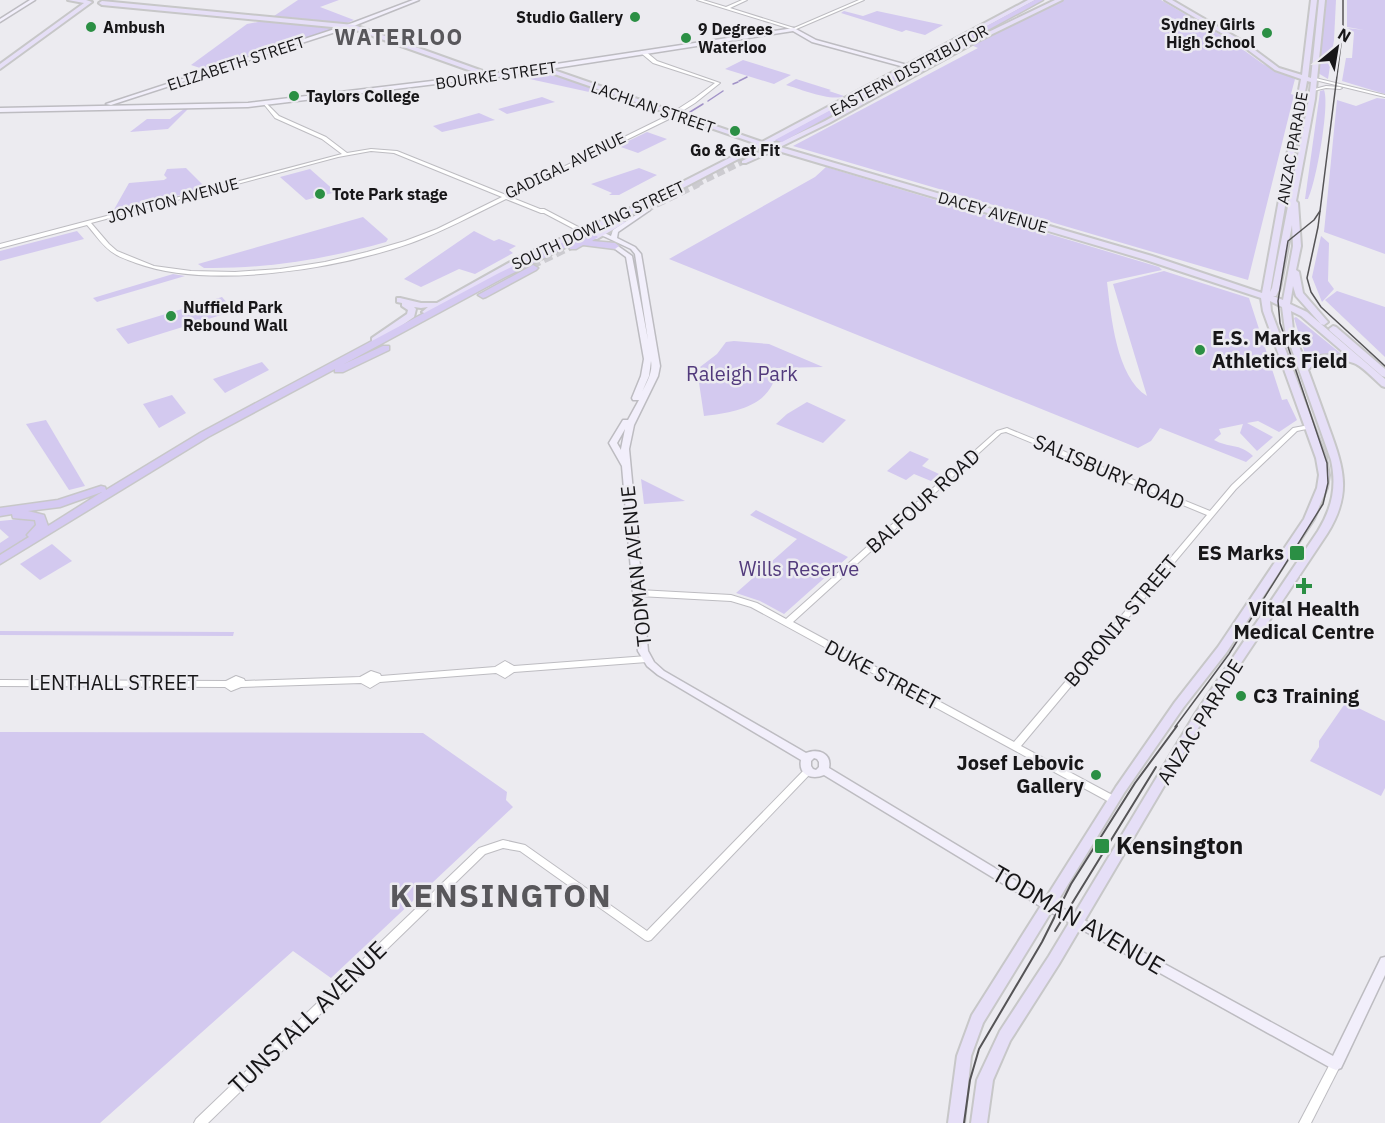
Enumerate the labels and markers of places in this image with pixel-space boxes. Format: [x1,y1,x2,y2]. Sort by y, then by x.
place label: Studio Gallery [516,7,623,27]
marker: Studio Gallery [628,10,642,24]
place label: Sydney Girls High School [1161,14,1255,52]
place label: Ambush [103,17,165,37]
place label: 9 Degrees Waterloo [698,19,773,57]
marker: Ambush [84,20,98,34]
marker: Sydney Girls High School [1260,26,1274,40]
marker: 9 Degrees Waterloo [679,31,693,45]
place label: Taylors College [306,86,420,106]
marker: Taylors College [287,89,301,103]
marker: Go & Get Fit [728,124,742,138]
place label: Go & Get Fit [690,140,780,160]
place label: Tote Park stage [332,184,448,204]
marker: Tote Park stage [313,187,327,201]
place label: Nuffield Park Rebound Wall [183,297,288,335]
marker: Nuffield Park Rebound Wall [164,309,178,323]
place label: E.S. Marks Athletics Field [1212,324,1348,374]
marker: E.S. Marks Athletics Field [1193,343,1207,357]
place label: ES Marks [1197,539,1284,566]
marker: ES Marks [1288,544,1306,562]
marker: Vital Health Medical Centre [1295,577,1313,595]
place label: Vital Health Medical Centre [1233,595,1375,645]
place label: C3 Training [1253,682,1360,709]
marker: C3 Training [1234,689,1248,703]
place label: Josef Lebovic Gallery [957,749,1084,799]
marker: Josef Lebovic Gallery [1089,768,1103,782]
place label: Kensington [1116,829,1243,861]
marker: Kensington [1093,837,1111,855]

